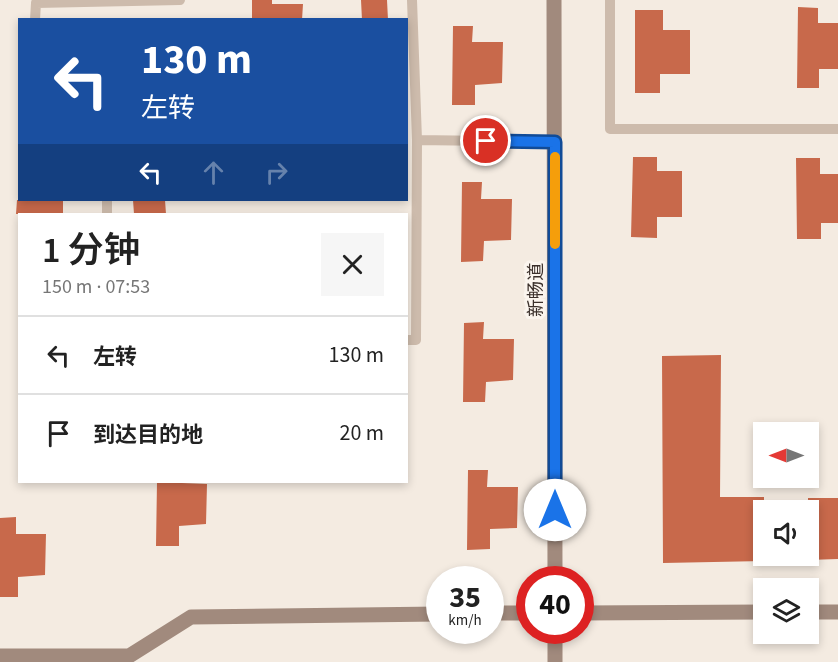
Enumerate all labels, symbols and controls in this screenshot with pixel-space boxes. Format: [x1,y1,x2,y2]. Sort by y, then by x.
text: 130 m [141,30,252,90]
icon: left [42,42,120,120]
text: 左转 [141,89,195,128]
pin [460,115,511,166]
icon: arrive [469,124,502,157]
icon: left [134,156,167,189]
icon: ahead [197,156,230,189]
icon: right [260,156,293,189]
text: 1 分钟 [42,225,140,276]
button: close [321,233,384,296]
street label: 新畅道 [524,263,549,317]
text: 150 m · 07:53 [42,273,150,301]
icon: left [42,339,75,372]
text: 130 m [329,339,384,371]
text: 左转 [93,341,137,373]
icon: arrive [42,417,75,450]
text: 20 m [339,417,384,449]
text: 到达目的地 [93,419,203,451]
north arrow [753,422,819,488]
map controls [753,422,819,644]
position arrow [523,478,587,542]
button: sound [753,500,819,566]
speed limit sign: 40 [516,566,594,644]
text: 35 [449,576,481,619]
button: layers [753,578,819,644]
text: km/h [448,610,482,631]

